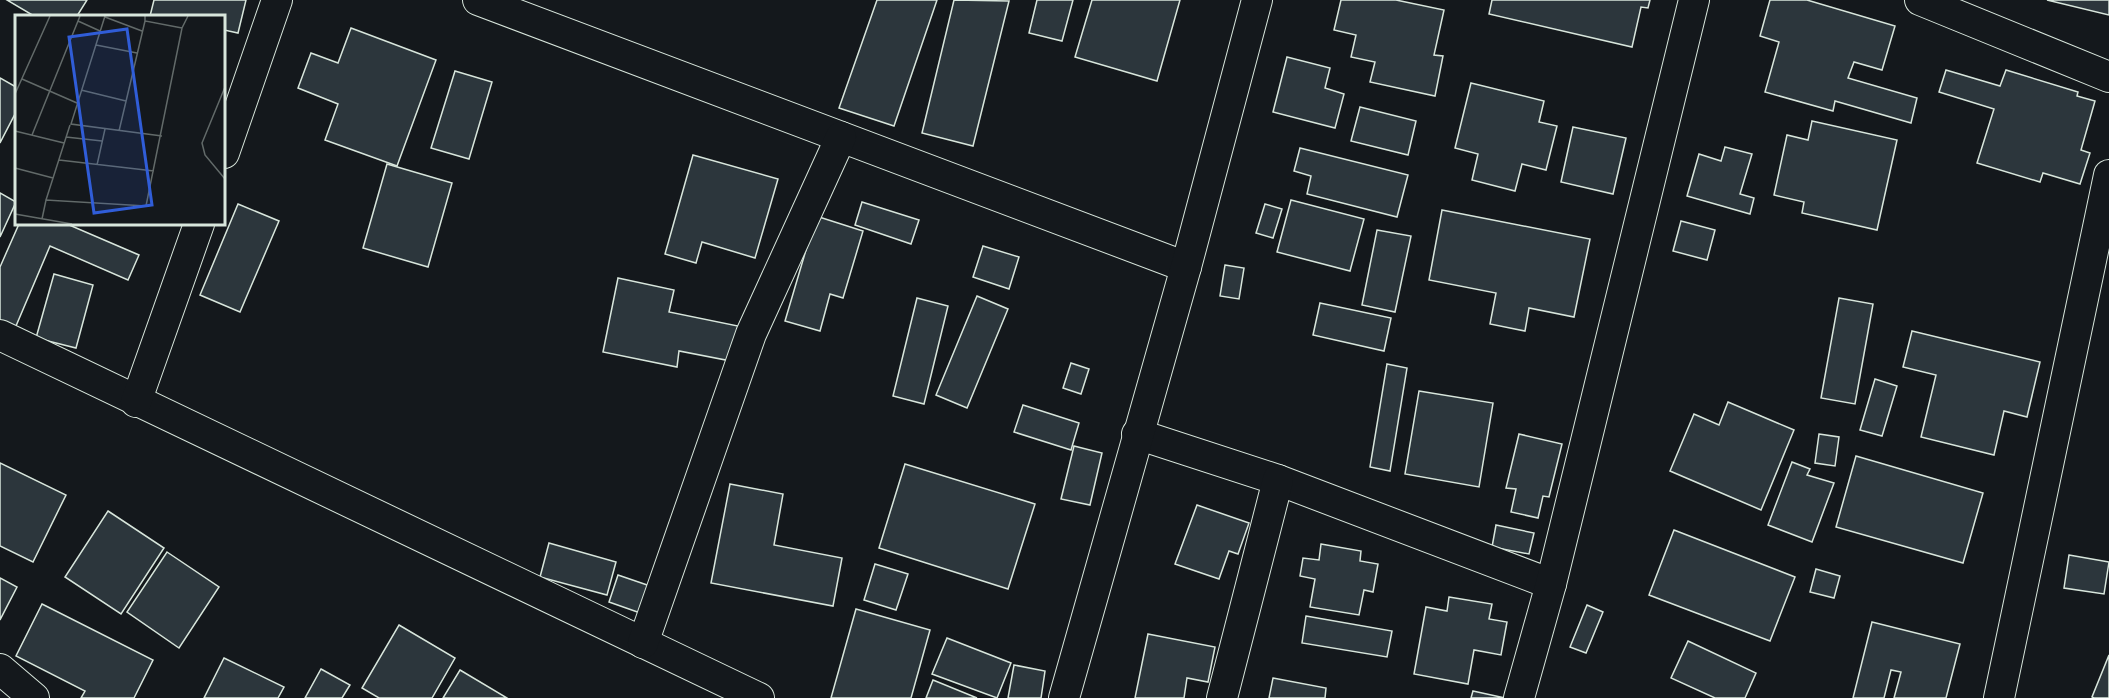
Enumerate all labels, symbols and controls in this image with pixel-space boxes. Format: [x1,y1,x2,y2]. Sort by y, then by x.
inset map [15,15,225,225]

